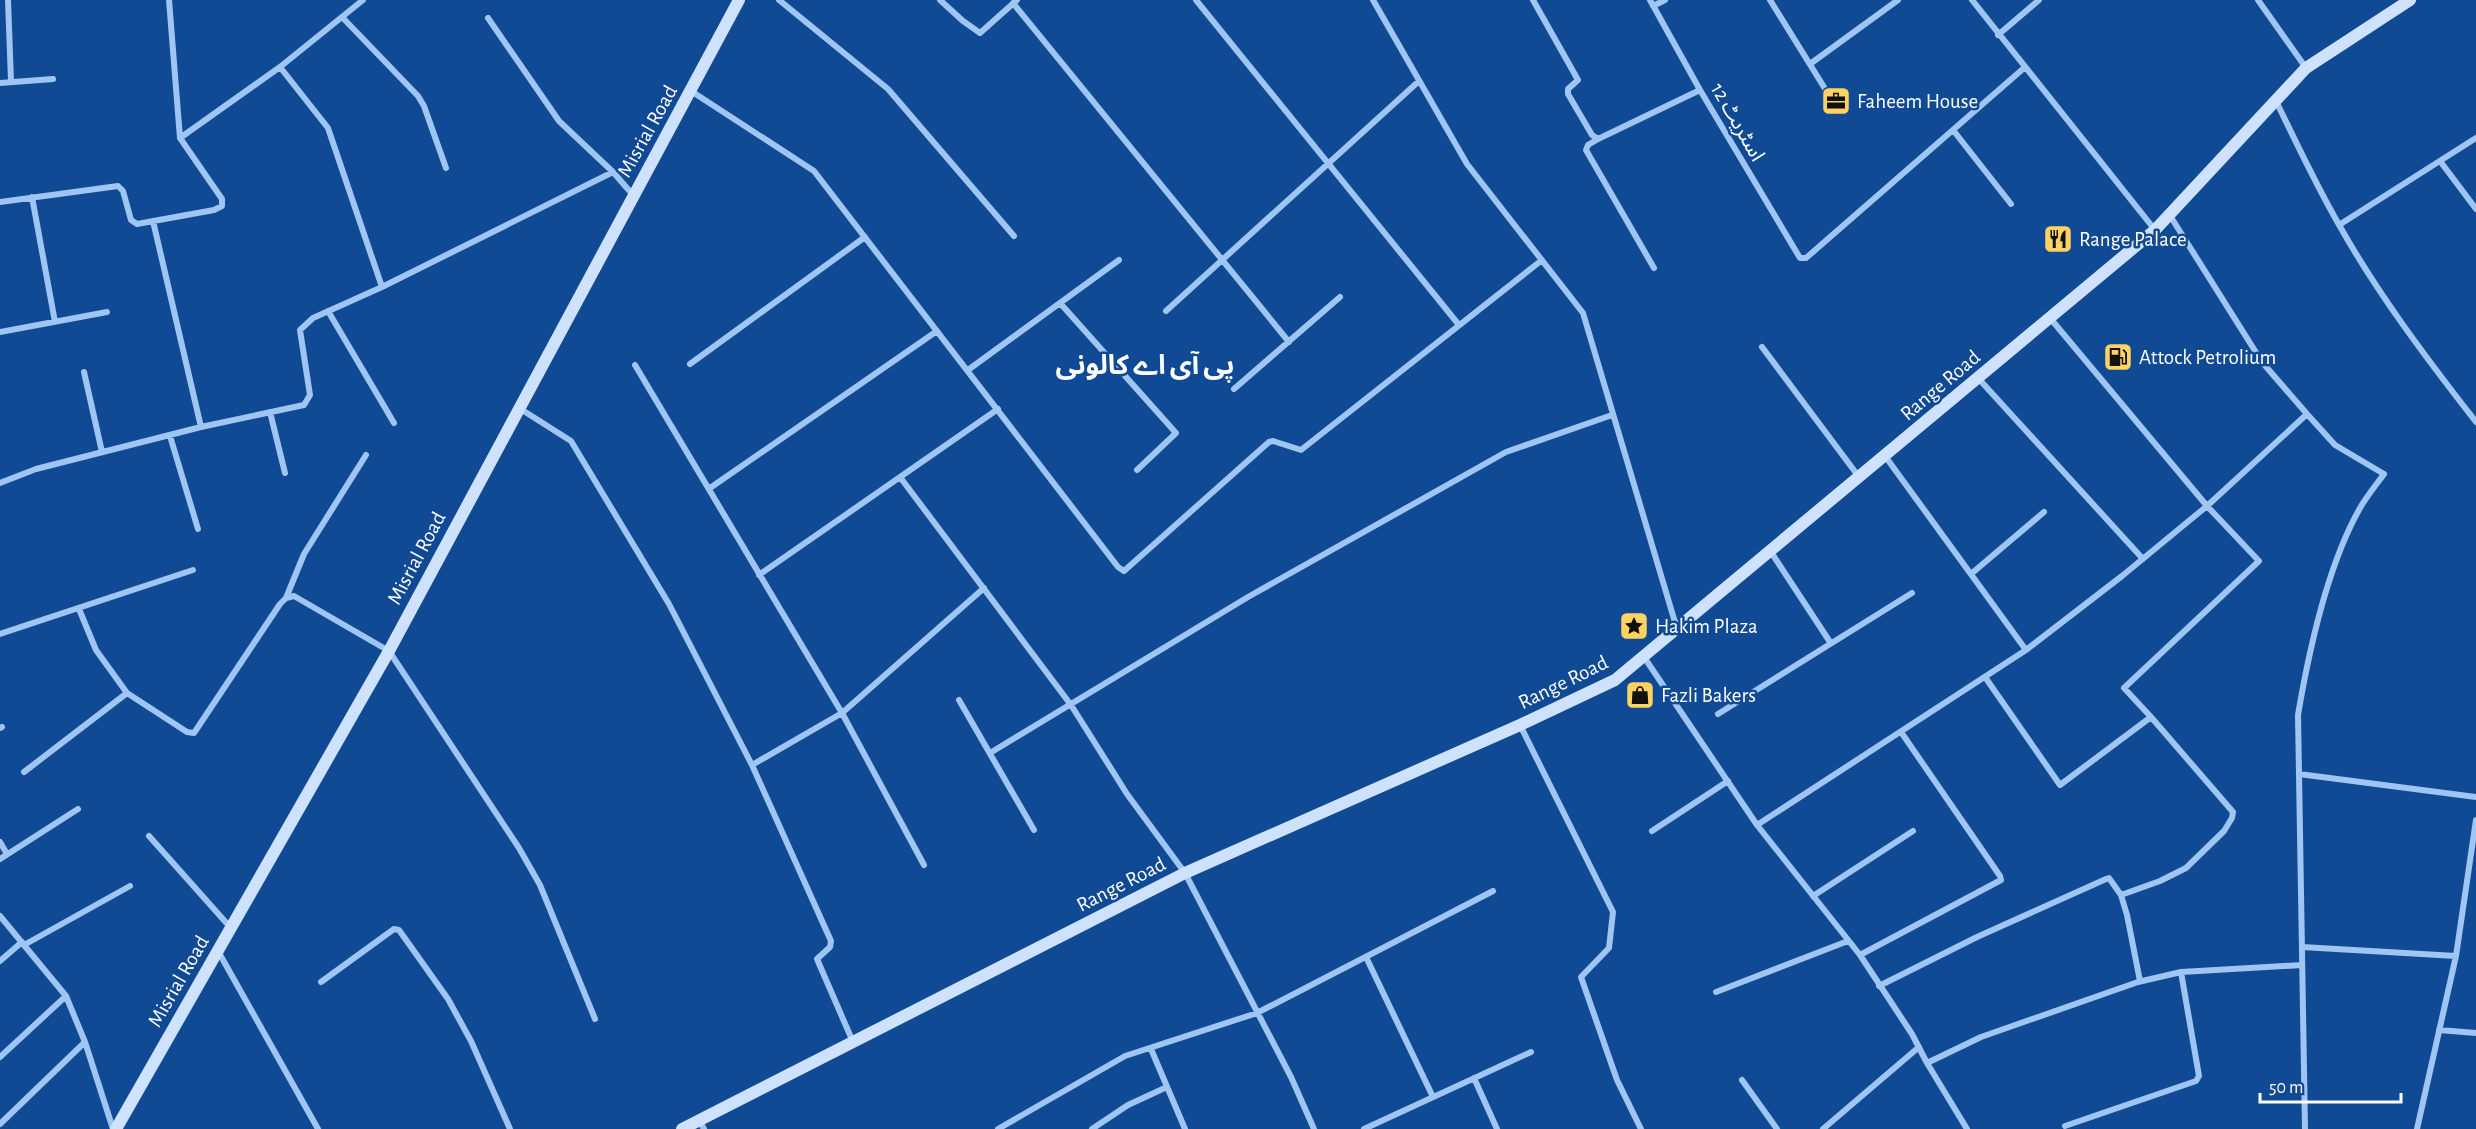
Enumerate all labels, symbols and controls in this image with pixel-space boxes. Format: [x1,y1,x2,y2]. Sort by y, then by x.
street label: اسٹریٹ 12 [1706,80,1768,165]
street label: Misrial Road [614,82,681,181]
office icon: Faheem House [1820,85,1852,117]
place label: Faheem House [1857,91,1978,112]
restaurant icon: Range Palace [2042,223,2074,255]
place label: Range Palace [2079,229,2187,250]
fuel station icon: Attock Petrolium [2102,341,2134,373]
street label: Range Road [1897,346,1984,425]
place label: Attock Petrolium [2139,347,2276,368]
district label: پی آی اے کالونی [1056,350,1234,383]
street label: Misrial Road [383,508,450,608]
place icon: Hakim Plaza [1618,610,1650,642]
place label: Hakim Plaza [1655,616,1758,637]
street label: Range Road [1515,652,1611,713]
shop icon: Fazli Bakers [1624,679,1656,711]
place label: Fazli Bakers [1661,685,1756,706]
street label: Range Road [1073,853,1169,916]
street label: Misrial Road [144,932,213,1030]
scale bar [2260,1066,2401,1104]
text: 50 m [2269,1079,2303,1097]

